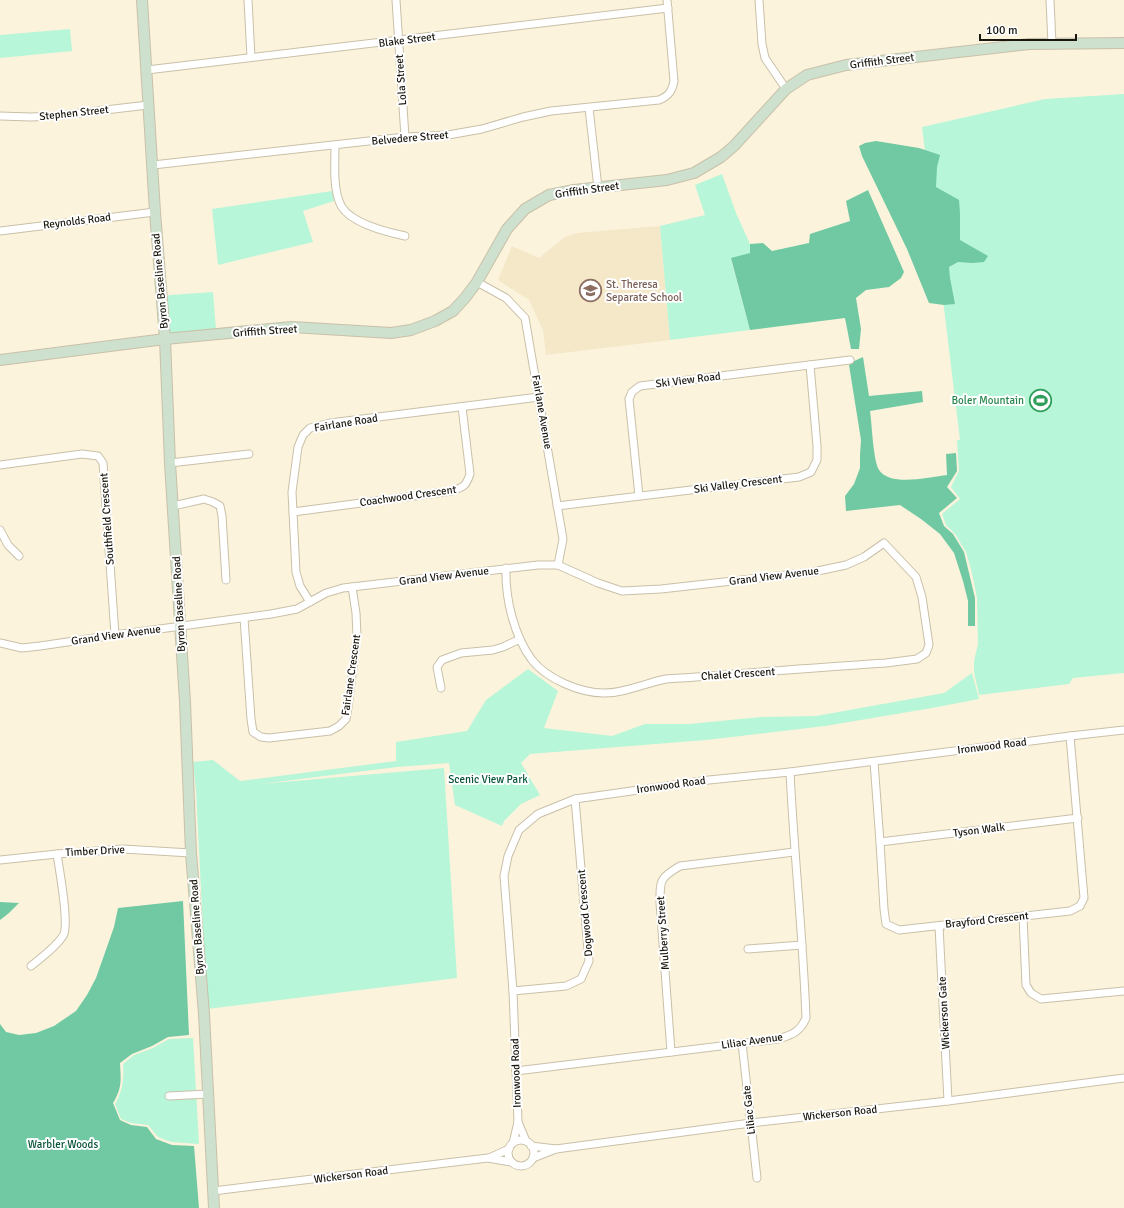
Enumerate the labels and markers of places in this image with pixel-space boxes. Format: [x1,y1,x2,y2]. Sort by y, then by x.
school or university icon: St. Theresa Separate School [577,277,603,303]
place label: St. Theresa Separate School [606,278,682,304]
sports icon: Boler Mountain [1027,387,1053,413]
place label: Boler Mountain [951,394,1024,407]

